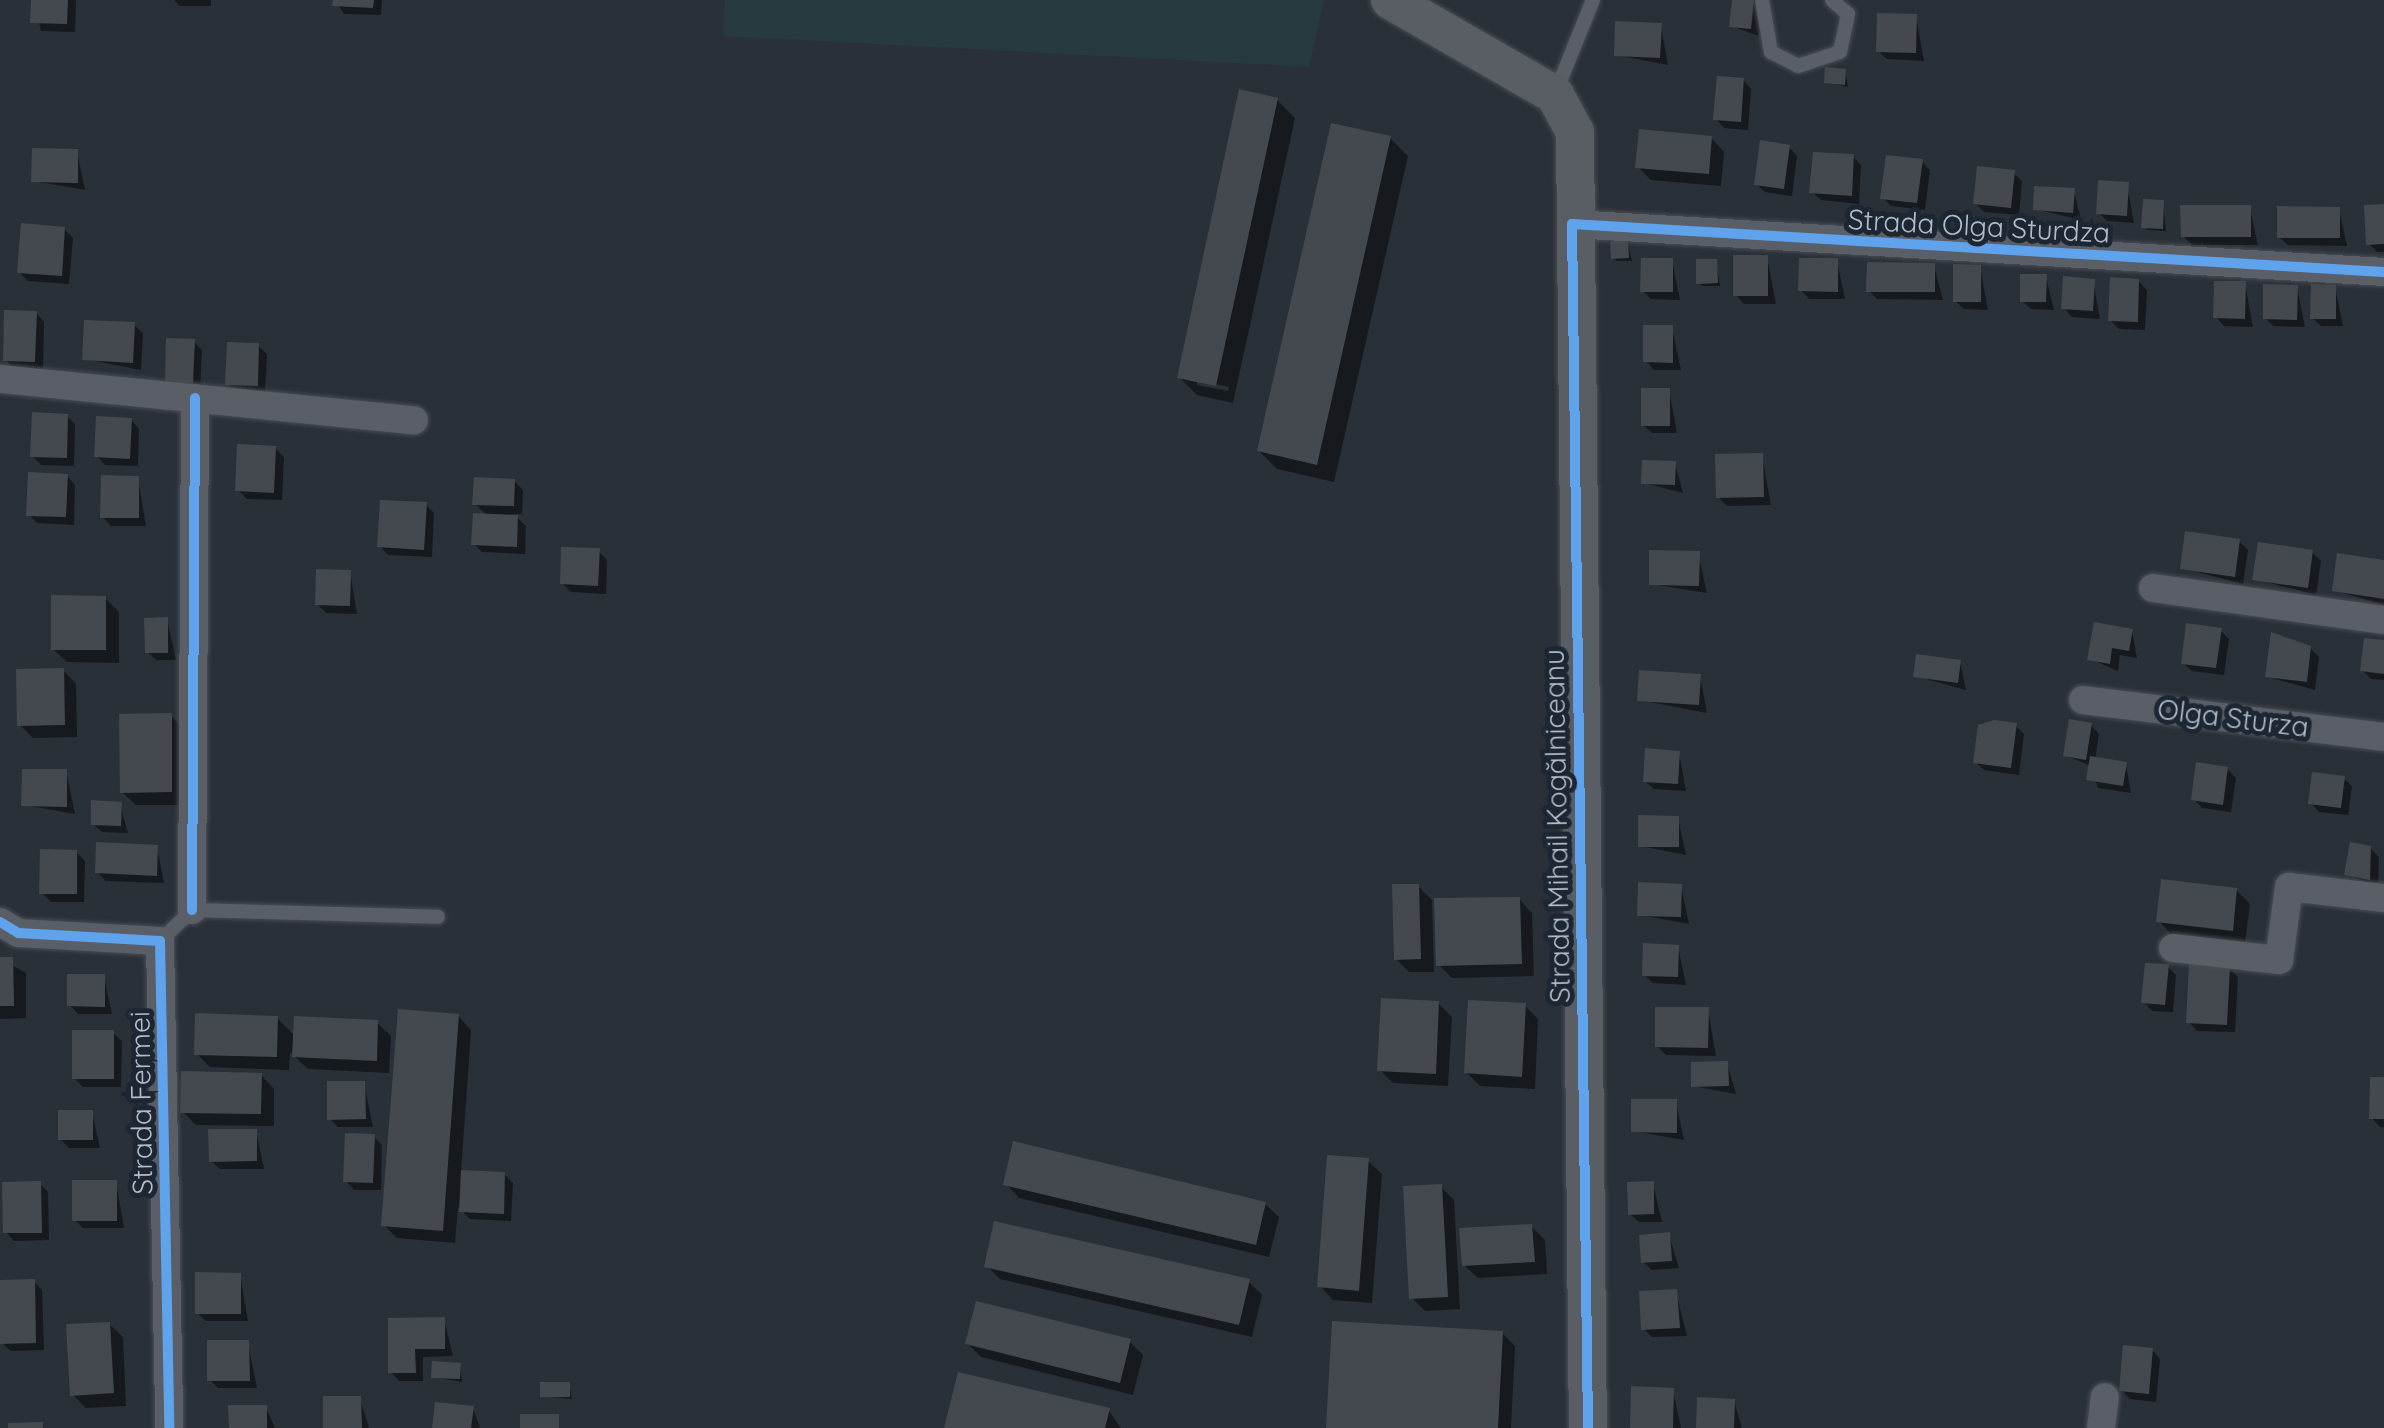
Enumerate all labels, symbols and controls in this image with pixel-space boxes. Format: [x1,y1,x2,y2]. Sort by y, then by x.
street label: Strada Olga Sturdza [1847,202,2111,250]
street label: Strada Mihail Kogălniceanu [1537,649,1577,1003]
street label: Olga Sturza [2156,692,2310,744]
street label: Strada Fermei [123,1011,159,1195]

